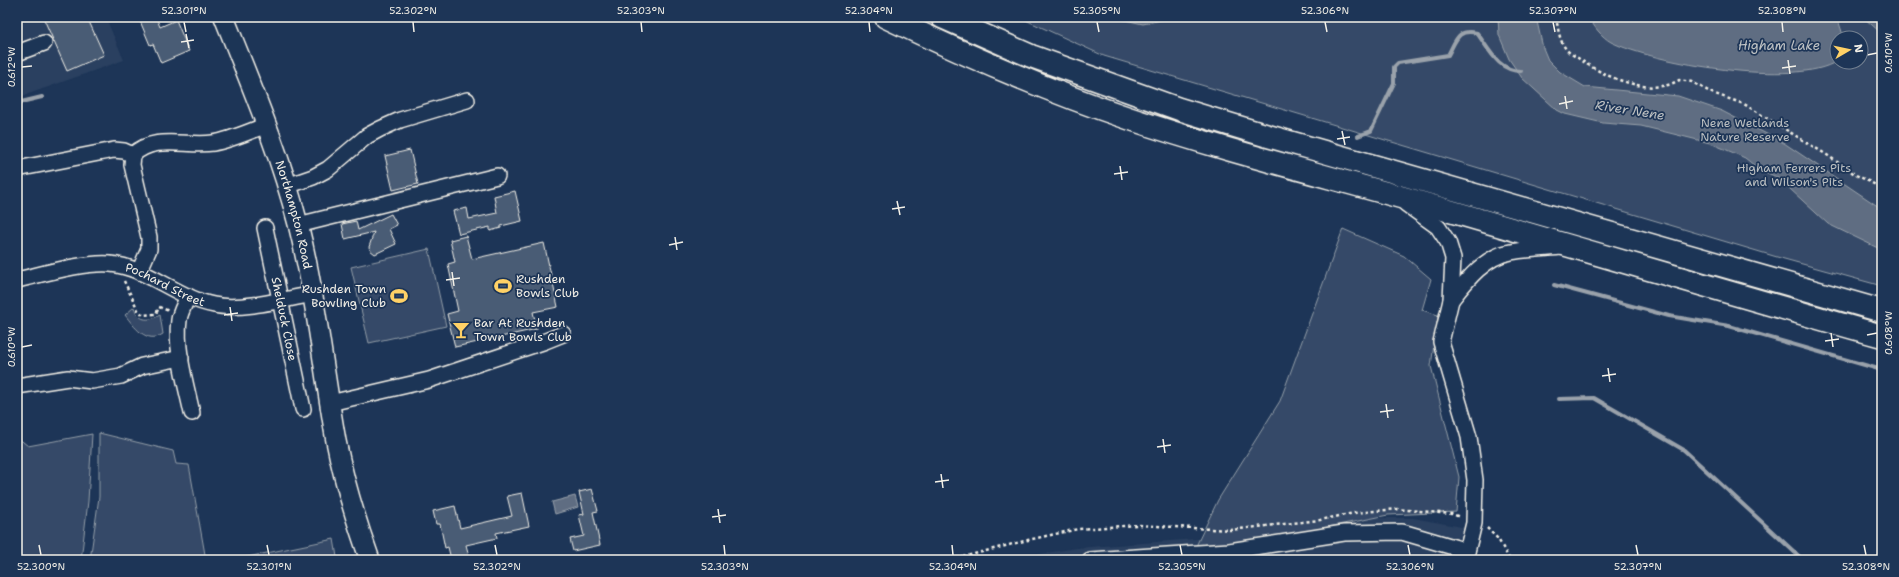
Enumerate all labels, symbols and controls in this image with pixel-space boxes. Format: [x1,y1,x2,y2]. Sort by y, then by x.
text: 52.301°N [161,4,207,17]
text: 52.302°N [389,4,437,17]
text: 52.303°N [617,4,665,17]
text: 52.304°N [845,4,893,17]
text: 52.305°N [1073,4,1121,17]
text: 52.306°N [1301,4,1349,17]
text: 52.307°N [1529,4,1577,17]
text: 52.308°N [1758,4,1806,17]
north arrow [1829,30,1869,70]
text: 0.610°W [1882,32,1895,73]
water label: Higham Lake [1738,37,1820,54]
text: N [1850,43,1867,54]
text: 0.612°W [5,46,18,87]
water label: River Nene [1594,96,1666,124]
park label: Nene Wetlands Nature Reserve [1700,115,1790,145]
street label: Northampton Road [272,158,316,271]
park label: Higham Ferrers Pits and Wilson's Pits [1737,160,1851,190]
street label: Pochard Street [123,259,207,310]
place label: Rushden Bowls Club [516,271,579,301]
street label: Shelduck Close [267,275,301,363]
sports icon: Rushden Bowls Club [493,276,513,296]
place label: Rushden Town Bowling Club [302,281,386,311]
sports icon: Rushden Town Bowling Club [389,286,409,306]
text: 0.608°W [1882,311,1895,355]
place label: Bar At Rushden Town Bowls Club [474,315,572,345]
bar icon: Bar At Rushden Town Bowls Club [451,320,471,340]
text: 0.610°W [5,326,18,367]
text: 52.300°N [17,560,65,573]
text: 52.301°N [246,560,292,573]
text: 52.302°N [473,560,521,573]
text: 52.303°N [701,560,749,573]
text: 52.304°N [929,560,977,573]
text: 52.305°N [1158,560,1206,573]
text: 52.306°N [1386,560,1434,573]
text: 52.307°N [1614,560,1662,573]
text: 52.308°N [1842,560,1890,573]

